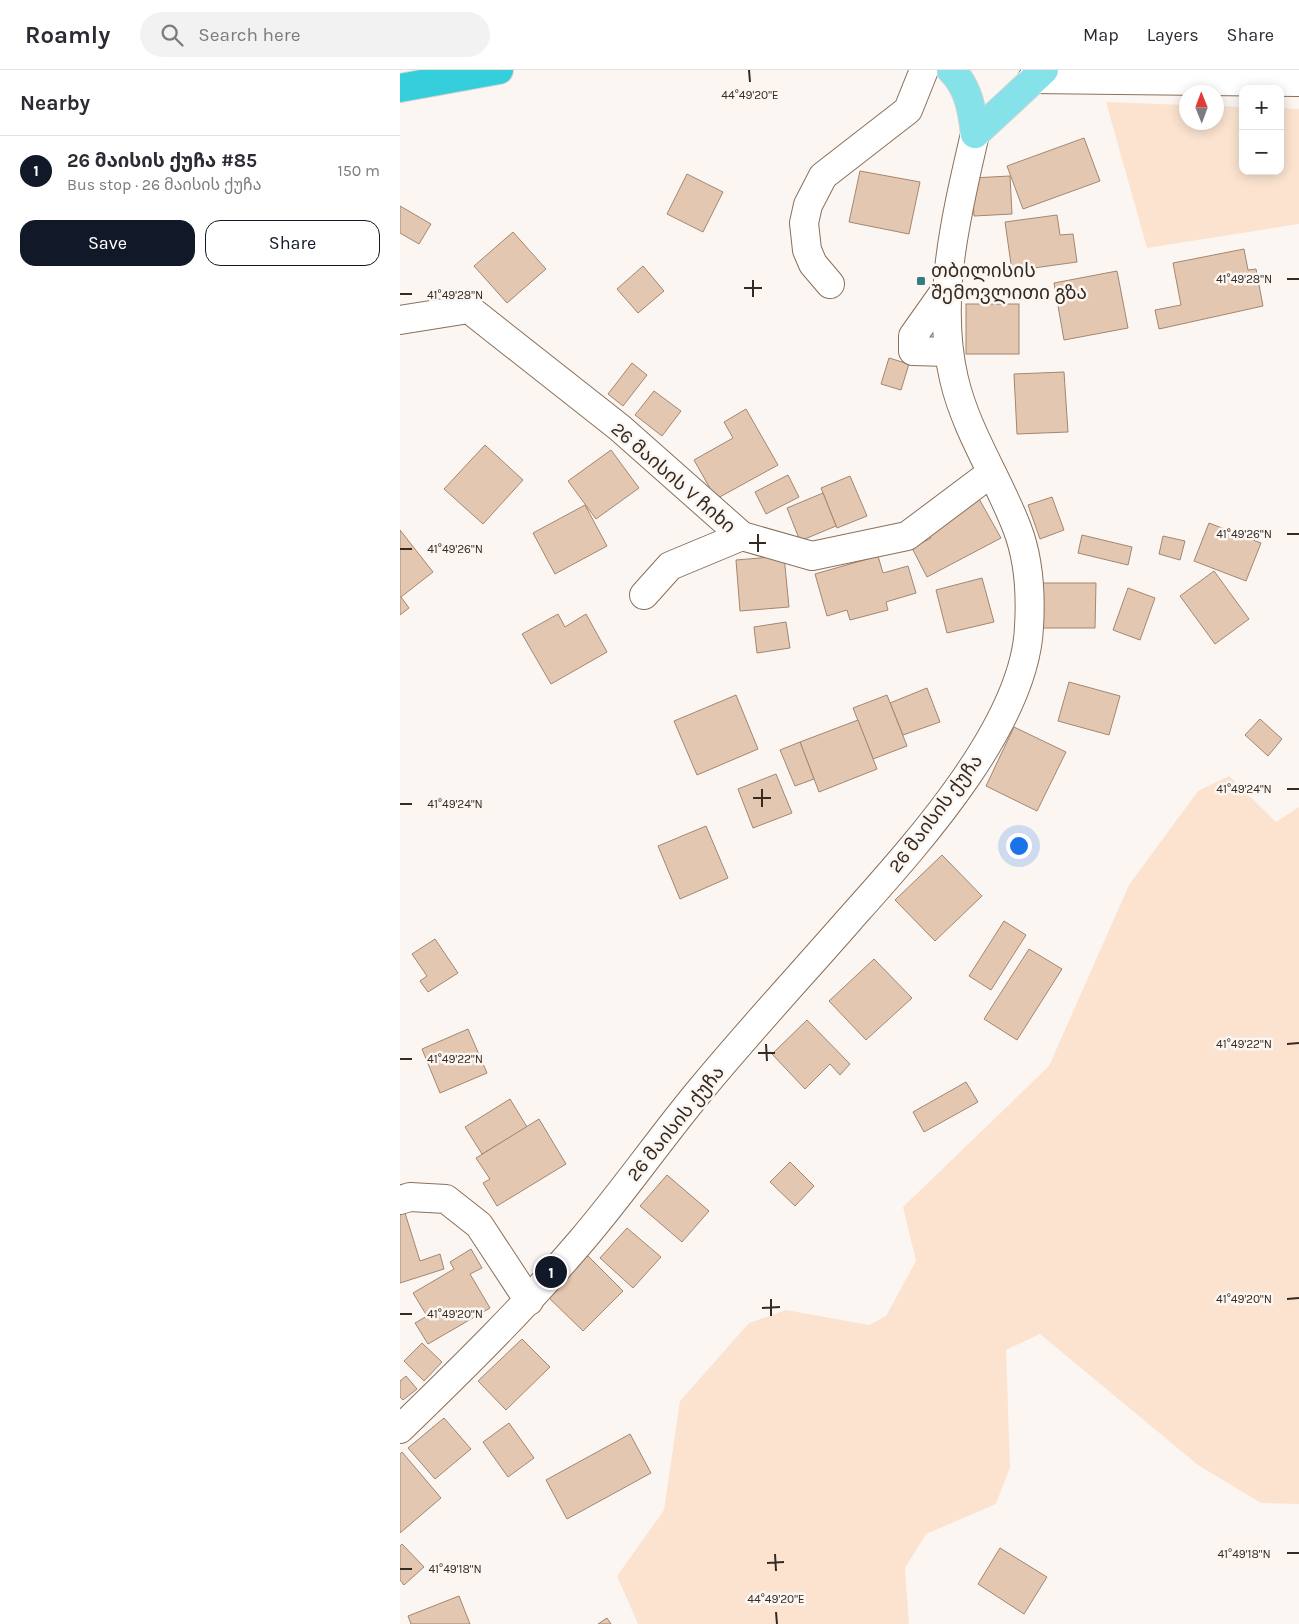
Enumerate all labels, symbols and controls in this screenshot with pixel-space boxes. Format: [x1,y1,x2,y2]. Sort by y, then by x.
search box [140,12,490,57]
text: Roamly [25,21,110,49]
icon: search [158,21,186,49]
text: Search here [198,24,300,46]
text: Map [1083,24,1119,46]
text: Layers [1147,24,1199,46]
text: Share [1227,24,1274,46]
north arrow [1179,85,1224,130]
map controls [1239,85,1284,175]
button: + [1239,85,1284,130]
text: 44°49'20"E [721,88,779,102]
text: Nearby [20,91,90,115]
button: − [1239,130,1284,175]
text: 26 მაისის ქუჩა #85 [67,150,257,172]
text: 1 [33,161,39,180]
text: 150 m [337,161,380,180]
text: Bus stop · 26 მაისის ქუჩა [67,175,261,194]
button: Save [20,220,195,266]
button: Share [205,220,380,266]
place label: თბილისის შემოვლითი გზა [931,260,1087,305]
text: 41°49'28"N [1216,272,1272,286]
marker: თბილისის შემოვლითი გზა [915,275,927,287]
text: 41°49'28"N [427,288,483,302]
street label: 26 მაისის V ჩიხი [607,418,740,538]
text: 41°49'26"N [1216,527,1272,541]
text: 41°49'26"N [427,542,483,556]
street label: 26 მაისის ქუჩა [884,750,987,877]
text: 41°49'24"N [1216,782,1272,796]
text: 41°49'24"N [427,797,483,811]
your location [1006,833,1032,859]
text: 41°49'22"N [1216,1037,1272,1051]
text: 41°49'22"N [427,1052,483,1066]
street label: 26 მაისის ქუჩა [623,1062,729,1186]
pin: 1 [535,1253,567,1291]
text: 41°49'20"N [1216,1292,1272,1306]
text: 41°49'20"N [427,1307,483,1321]
text: 41°49'18"N [1217,1547,1271,1561]
text: 41°49'18"N [428,1562,482,1576]
text: 44°49'20"E [747,1592,805,1606]

